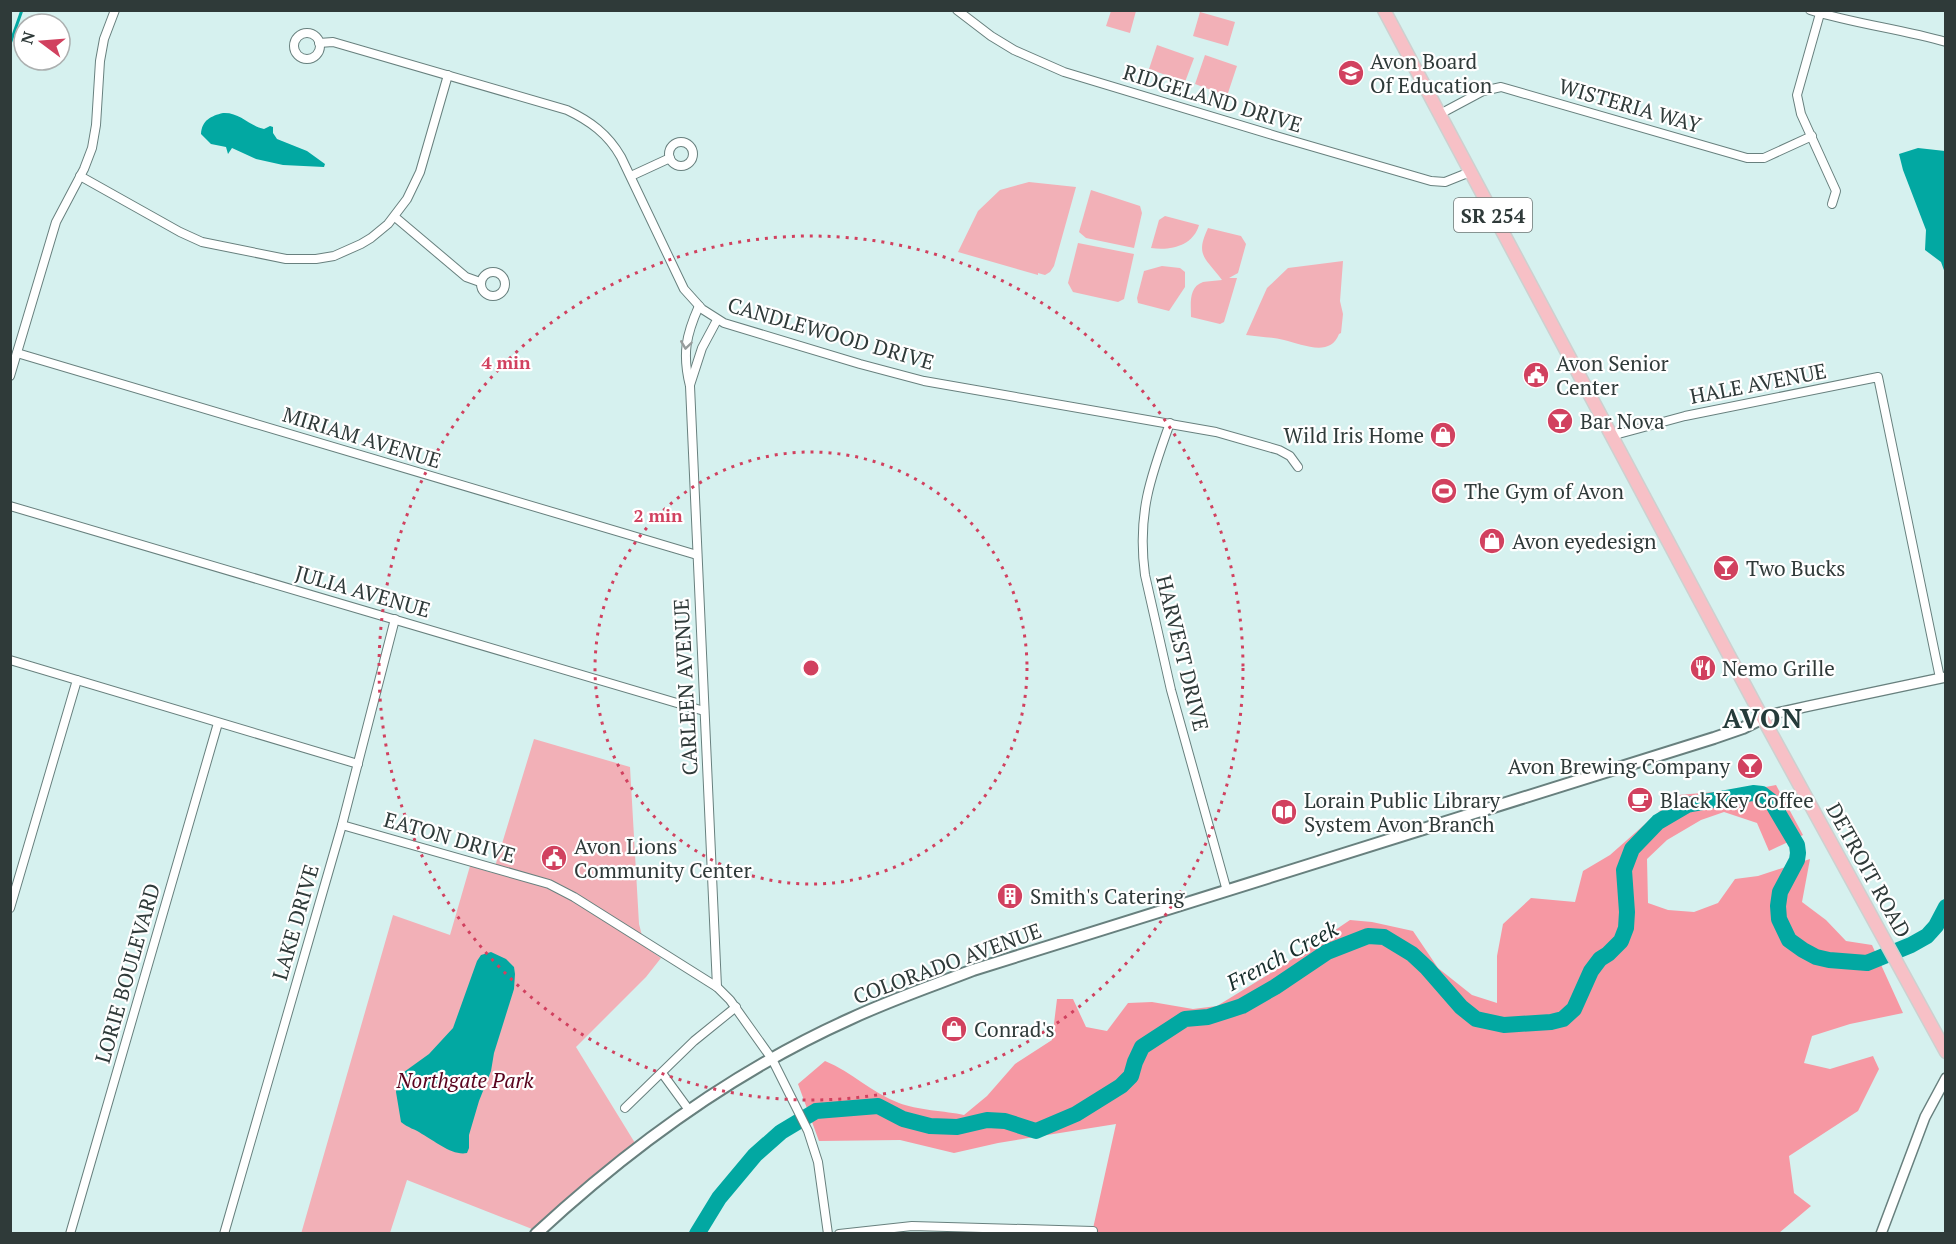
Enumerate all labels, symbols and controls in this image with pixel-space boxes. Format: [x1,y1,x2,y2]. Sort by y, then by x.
north arrow [12,12,72,72]
text: N [15,29,40,47]
place label: Avon Board Of Education [1370,47,1493,99]
street label: RIDGELAND DRIVE [1120,57,1306,139]
school or university icon: Avon Board Of Education [1336,58,1366,88]
street label: WISTERIA WAY [1556,71,1705,139]
road number: SR 254 [1454,198,1532,232]
street label: CANDLEWOOD DRIVE [724,290,938,376]
one-way arrow [681,341,693,350]
place label: Avon Senior Center [1556,349,1669,401]
text: 4 min [481,350,531,374]
street label: HALE AVENUE [1687,356,1829,410]
public building icon: Avon Senior Center [1521,360,1551,390]
street label: MIRIAM AVENUE [279,400,445,474]
bar icon: Bar Nova [1545,406,1575,436]
place label: Bar Nova [1580,407,1665,435]
shop icon: Wild Iris Home [1428,420,1458,450]
place label: Wild Iris Home [1283,421,1424,449]
sports icon: The Gym of Avon [1429,476,1459,506]
place label: The Gym of Avon [1464,477,1624,505]
text: 2 min [633,503,683,527]
shop icon: Avon eyedesign [1477,526,1507,556]
place label: Avon eyedesign [1512,527,1657,555]
bar icon: Two Bucks [1711,553,1741,583]
place label: Two Bucks [1746,554,1845,582]
street label: JULIA AVENUE [292,558,434,624]
street label: HARVEST DRIVE [1150,572,1216,734]
street label: CARLEEN AVENUE [666,598,704,776]
restaurant icon: Nemo Grille [1688,653,1718,683]
place label: Nemo Grille [1722,654,1835,682]
centre of rings [801,658,821,678]
district label: AVON [1722,700,1804,736]
bar icon: Avon Brewing Company [1735,751,1765,781]
place label: Avon Brewing Company [1508,752,1730,780]
cafe icon: Black Key Coffee [1625,785,1655,815]
place label: Lorain Public Library System Avon Branch [1304,786,1501,838]
place label: Black Key Coffee [1660,786,1814,814]
library icon: Lorain Public Library System Avon Branch [1269,797,1299,827]
street label: DETROIT ROAD [1820,798,1918,942]
street label: EATON DRIVE [381,805,519,869]
place label: Avon Lions Community Center [574,832,752,884]
public building icon: Avon Lions Community Center [539,843,569,873]
street label: LAKE DRIVE [265,861,325,983]
street label: LORIE BOULEVARD [88,880,166,1066]
building icon: Smith's Catering [995,881,1025,911]
place label: Smith's Catering [1030,882,1185,910]
water label: French Creek [1220,913,1343,997]
street label: COLORADO AVENUE [849,916,1045,1010]
shop icon: Conrad's [939,1014,969,1044]
place label: Conrad's [974,1015,1055,1043]
park label: Northgate Park [395,1066,534,1094]

